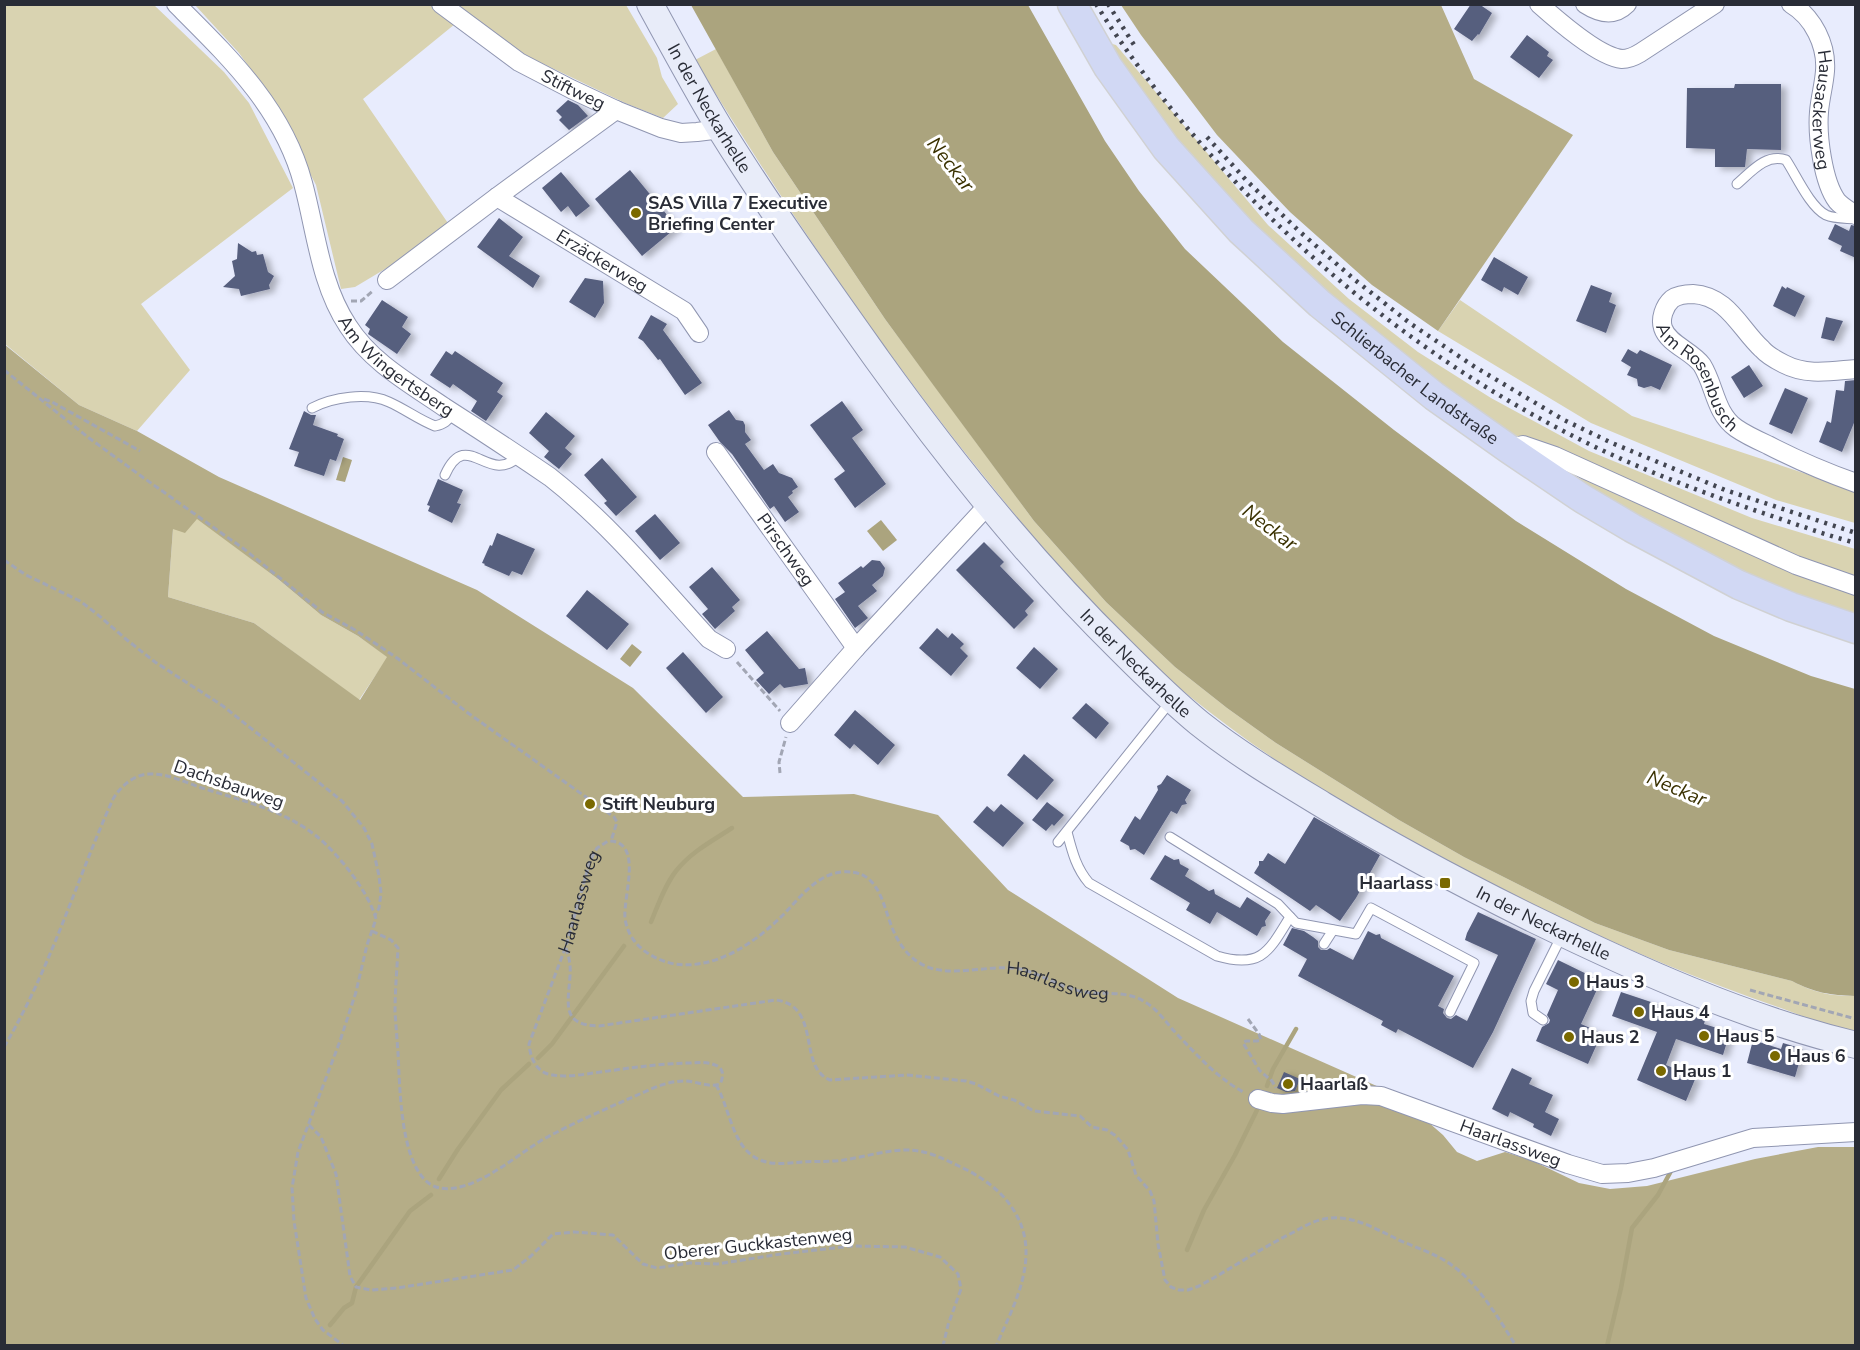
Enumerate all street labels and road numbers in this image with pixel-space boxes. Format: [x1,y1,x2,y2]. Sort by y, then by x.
street label: In der Neckarhelle [662,39,757,178]
street label: Hausackerweg [1807,48,1837,172]
street label: Stiftweg [537,64,609,115]
street label: Erzäckerweg [552,224,653,298]
street label: Schlierbacher Landstraße [1326,306,1504,450]
street label: Am Wingertsberg [332,311,459,422]
street label: Am Rosenbusch [1650,319,1744,437]
street label: Pirschweg [751,508,820,591]
street label: In der Neckarhelle [1075,604,1197,723]
street label: Dachsbauweg [171,754,287,814]
street label: Haarlassweg [552,845,606,957]
street label: In der Neckarhelle [1472,880,1615,966]
street label: Haarlassweg [1006,956,1109,1005]
street label: Haarlassweg [1456,1114,1565,1173]
street label: Oberer Guckkastenweg [663,1222,853,1266]

